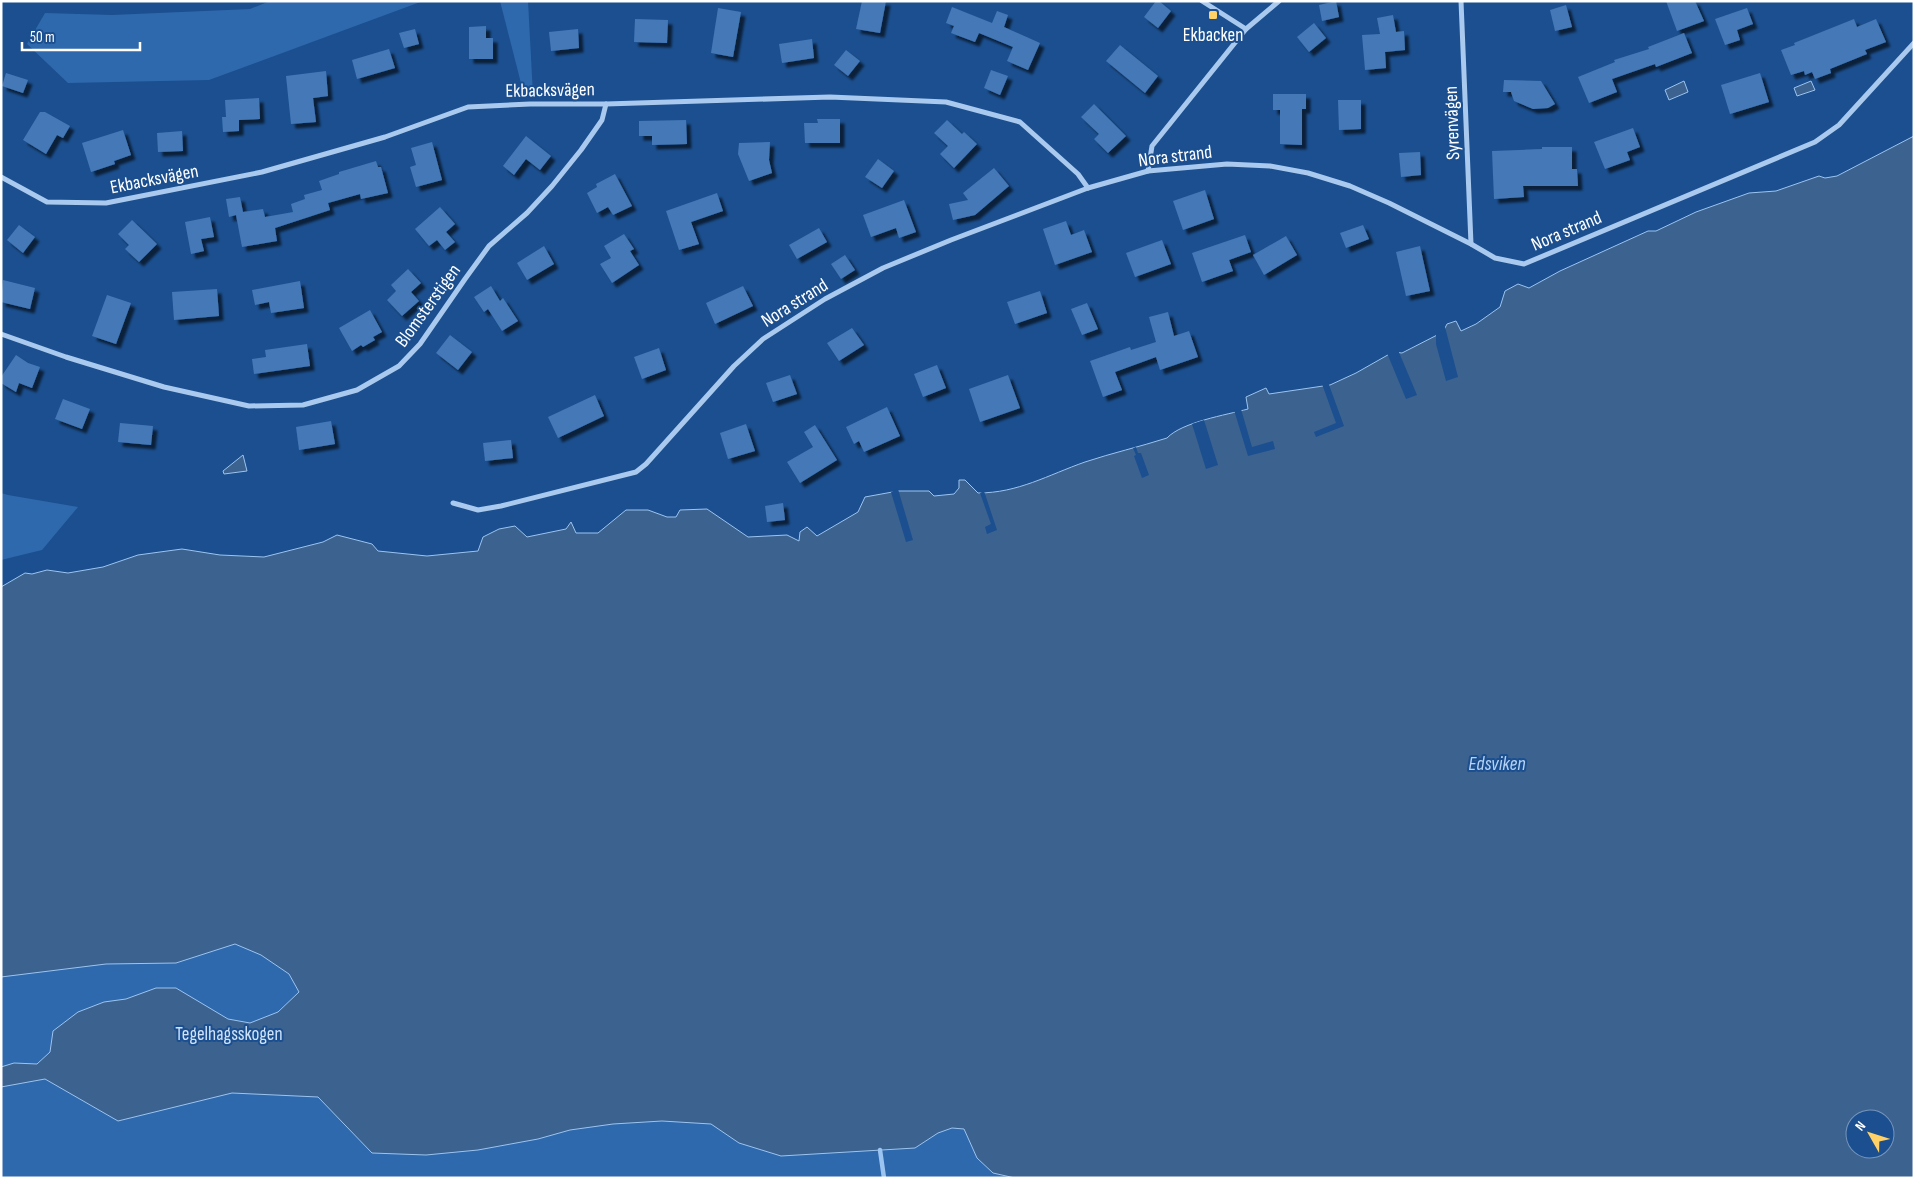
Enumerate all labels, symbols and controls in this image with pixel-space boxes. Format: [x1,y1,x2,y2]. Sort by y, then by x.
marker: Ekbacken [1207,9,1219,21]
scale bar [22,20,140,52]
place label: Ekbacken [1183,24,1243,47]
text: 50 m [30,28,55,47]
street label: Ekbacksvägen [505,78,595,103]
street label: Syrenvägen [1440,86,1465,160]
street label: Nora strand [1137,141,1213,172]
street label: Ekbacksvägen [108,160,200,199]
street label: Nora strand [1528,206,1605,256]
street label: Blomsterstigen [390,260,466,352]
street label: Nora strand [757,274,832,333]
water label: Edsviken [1468,752,1526,776]
park label: Tegelhagsskogen [175,1023,283,1046]
north arrow [1845,1109,1895,1159]
text: N [1851,1118,1869,1134]

